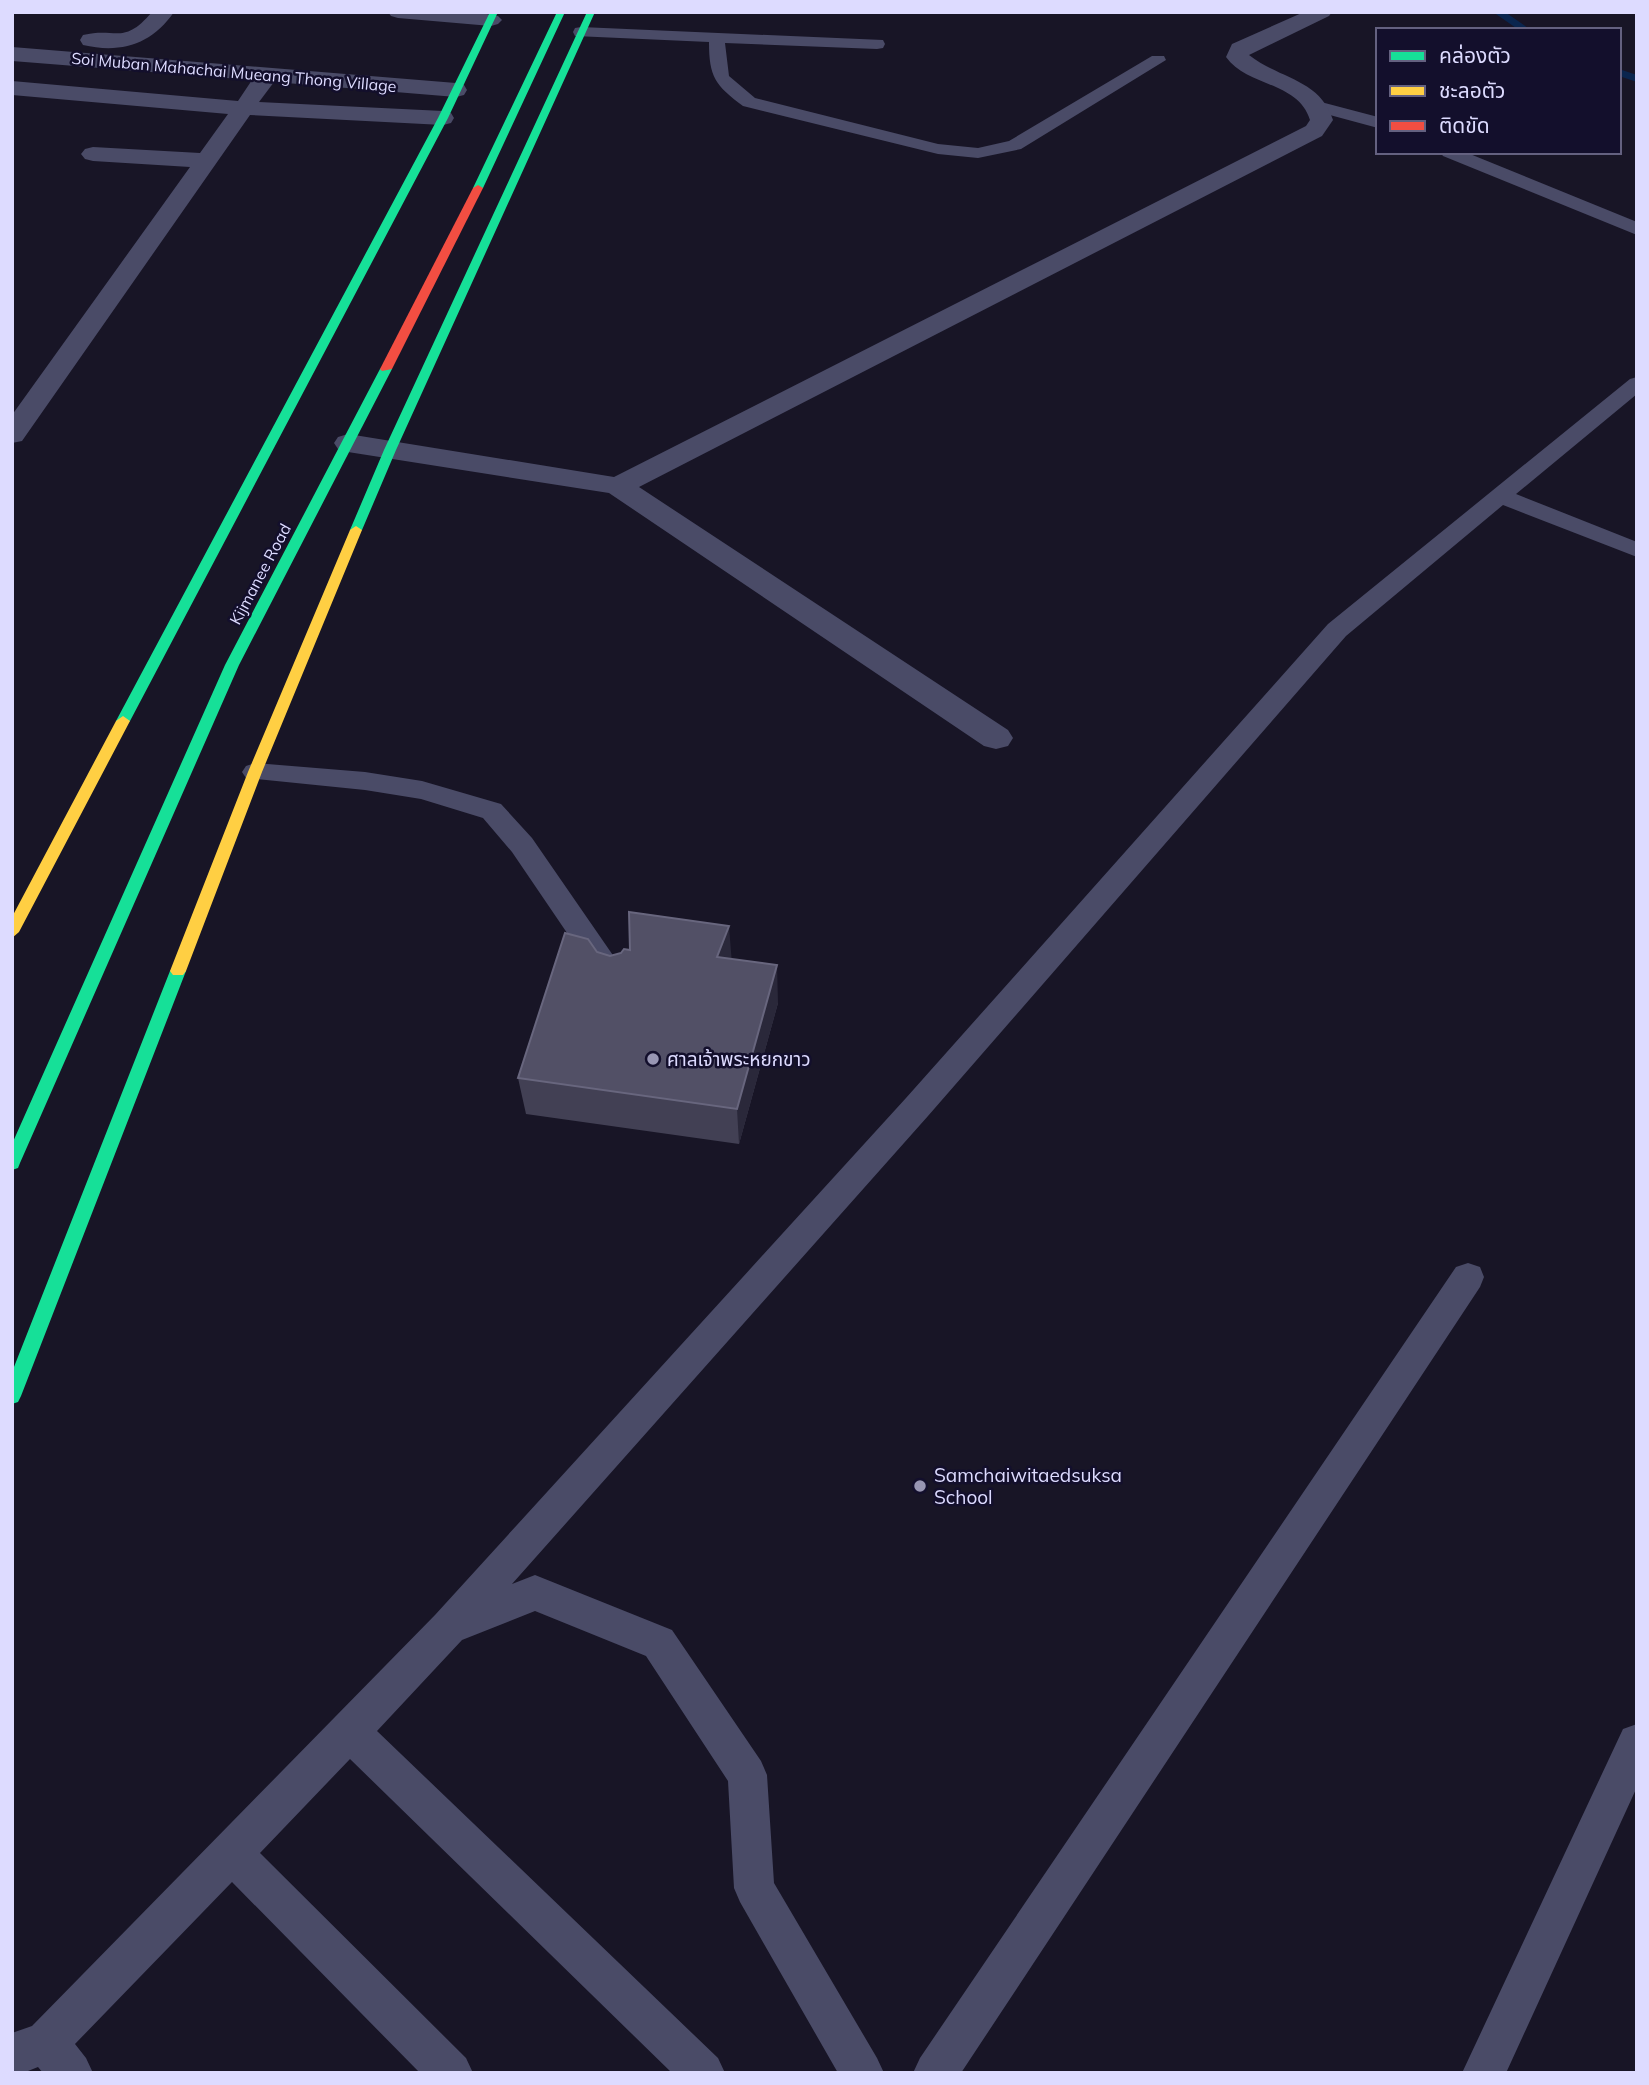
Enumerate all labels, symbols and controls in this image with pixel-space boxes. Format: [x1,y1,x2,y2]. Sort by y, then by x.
legend [1376,28,1621,154]
text: คล่องตัว [1439,42,1511,68]
street label: Soi Muban Mahachai Mueang Thong Village [71,48,397,96]
text: ชะลอตัว [1439,77,1505,103]
text: ติดขัด [1439,112,1490,138]
street label: Kijmanee Road [225,520,295,628]
place label: ศาลเจ้าพระหยกขาว [667,1047,811,1071]
marker: ศาลเจ้าพระหยกขาว [645,1051,661,1067]
place label: Samchaiwitaedsuksa School [934,1463,1122,1509]
marker: Samchaiwitaedsuksa School [912,1478,928,1494]

